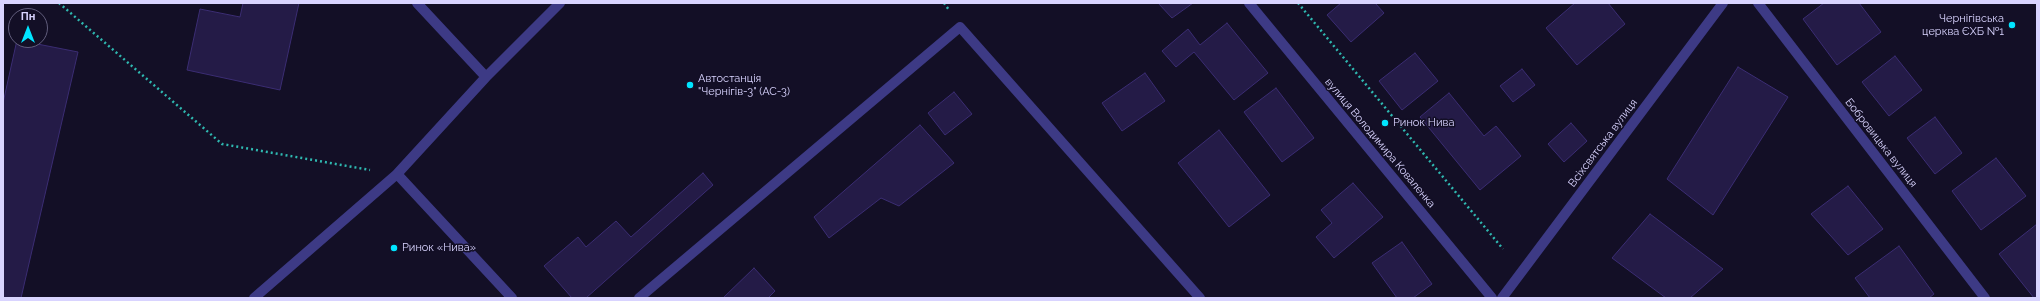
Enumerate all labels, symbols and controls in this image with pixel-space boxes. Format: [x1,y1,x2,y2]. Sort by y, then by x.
north arrow [8,8,48,48]
text: Пн [21,10,35,23]
place label: Чернігівська церква ЄХБ №1 [1922,12,2004,38]
marker: Чернігівська церква ЄХБ №1 [2007,20,2017,30]
place label: Автостанція "Чернігів-3" (АС-3) [698,72,790,98]
street label: вулиця Володимира Коваленка [1322,76,1438,210]
marker: Автостанція "Чернігів-3" (АС-3) [685,80,695,90]
street label: Всіхсвятська вулиця [1566,96,1640,190]
street label: Бобровицька вулиця [1842,96,1920,190]
place label: Ринок Нива [1393,116,1454,130]
marker: Ринок Нива [1380,118,1390,128]
place label: Ринок «Нива» [402,241,476,255]
marker: Ринок «Нива» [389,243,399,253]

